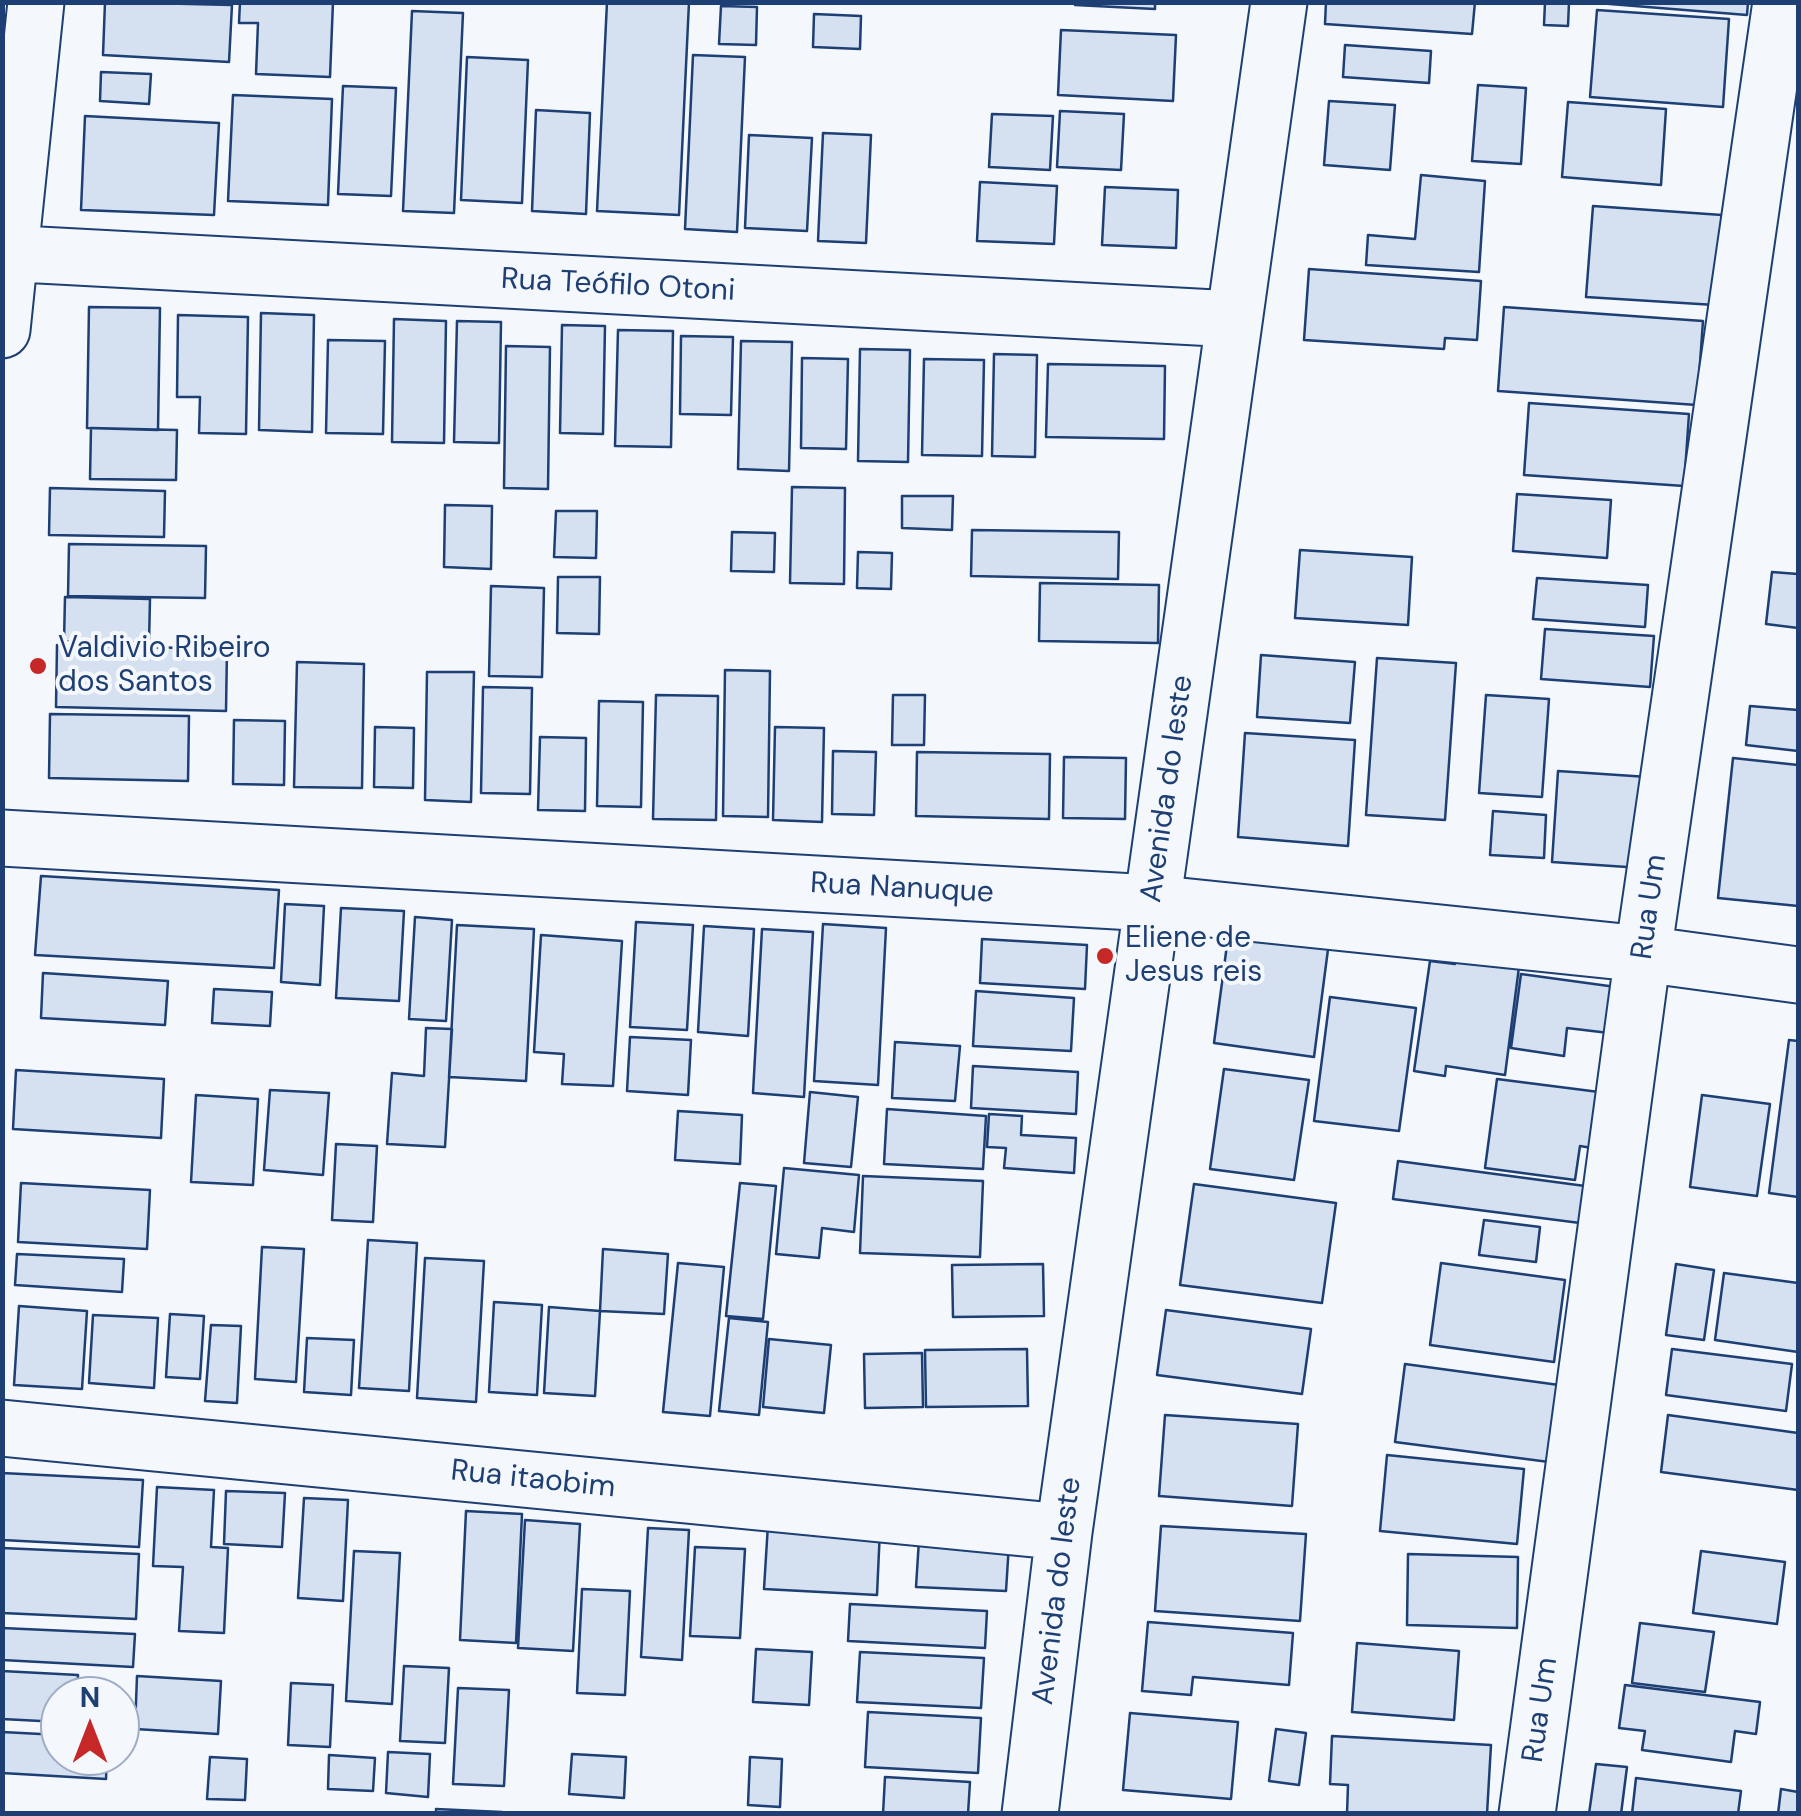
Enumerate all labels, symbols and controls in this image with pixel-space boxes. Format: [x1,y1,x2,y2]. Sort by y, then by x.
street label: Rua Teófilo Otoni [500,262,736,310]
place label: Valdivio Ribeiro dos Santos [58,631,271,702]
marker: Valdivio Ribeiro dos Santos [27,655,49,677]
street label: Avenida do leste [1134,673,1202,905]
street label: Rua Um [1625,852,1675,962]
street label: Rua Nanuque [809,866,995,912]
place label: Eliene de Jesus reis [1125,921,1262,992]
marker: Eliene de Jesus reis [1094,945,1116,967]
street label: Rua itaobim [449,1453,617,1507]
street label: Avenida do leste [1026,1475,1090,1707]
street label: Rua Um [1516,1655,1566,1765]
north arrow [40,1676,140,1776]
text: N [80,1679,100,1716]

